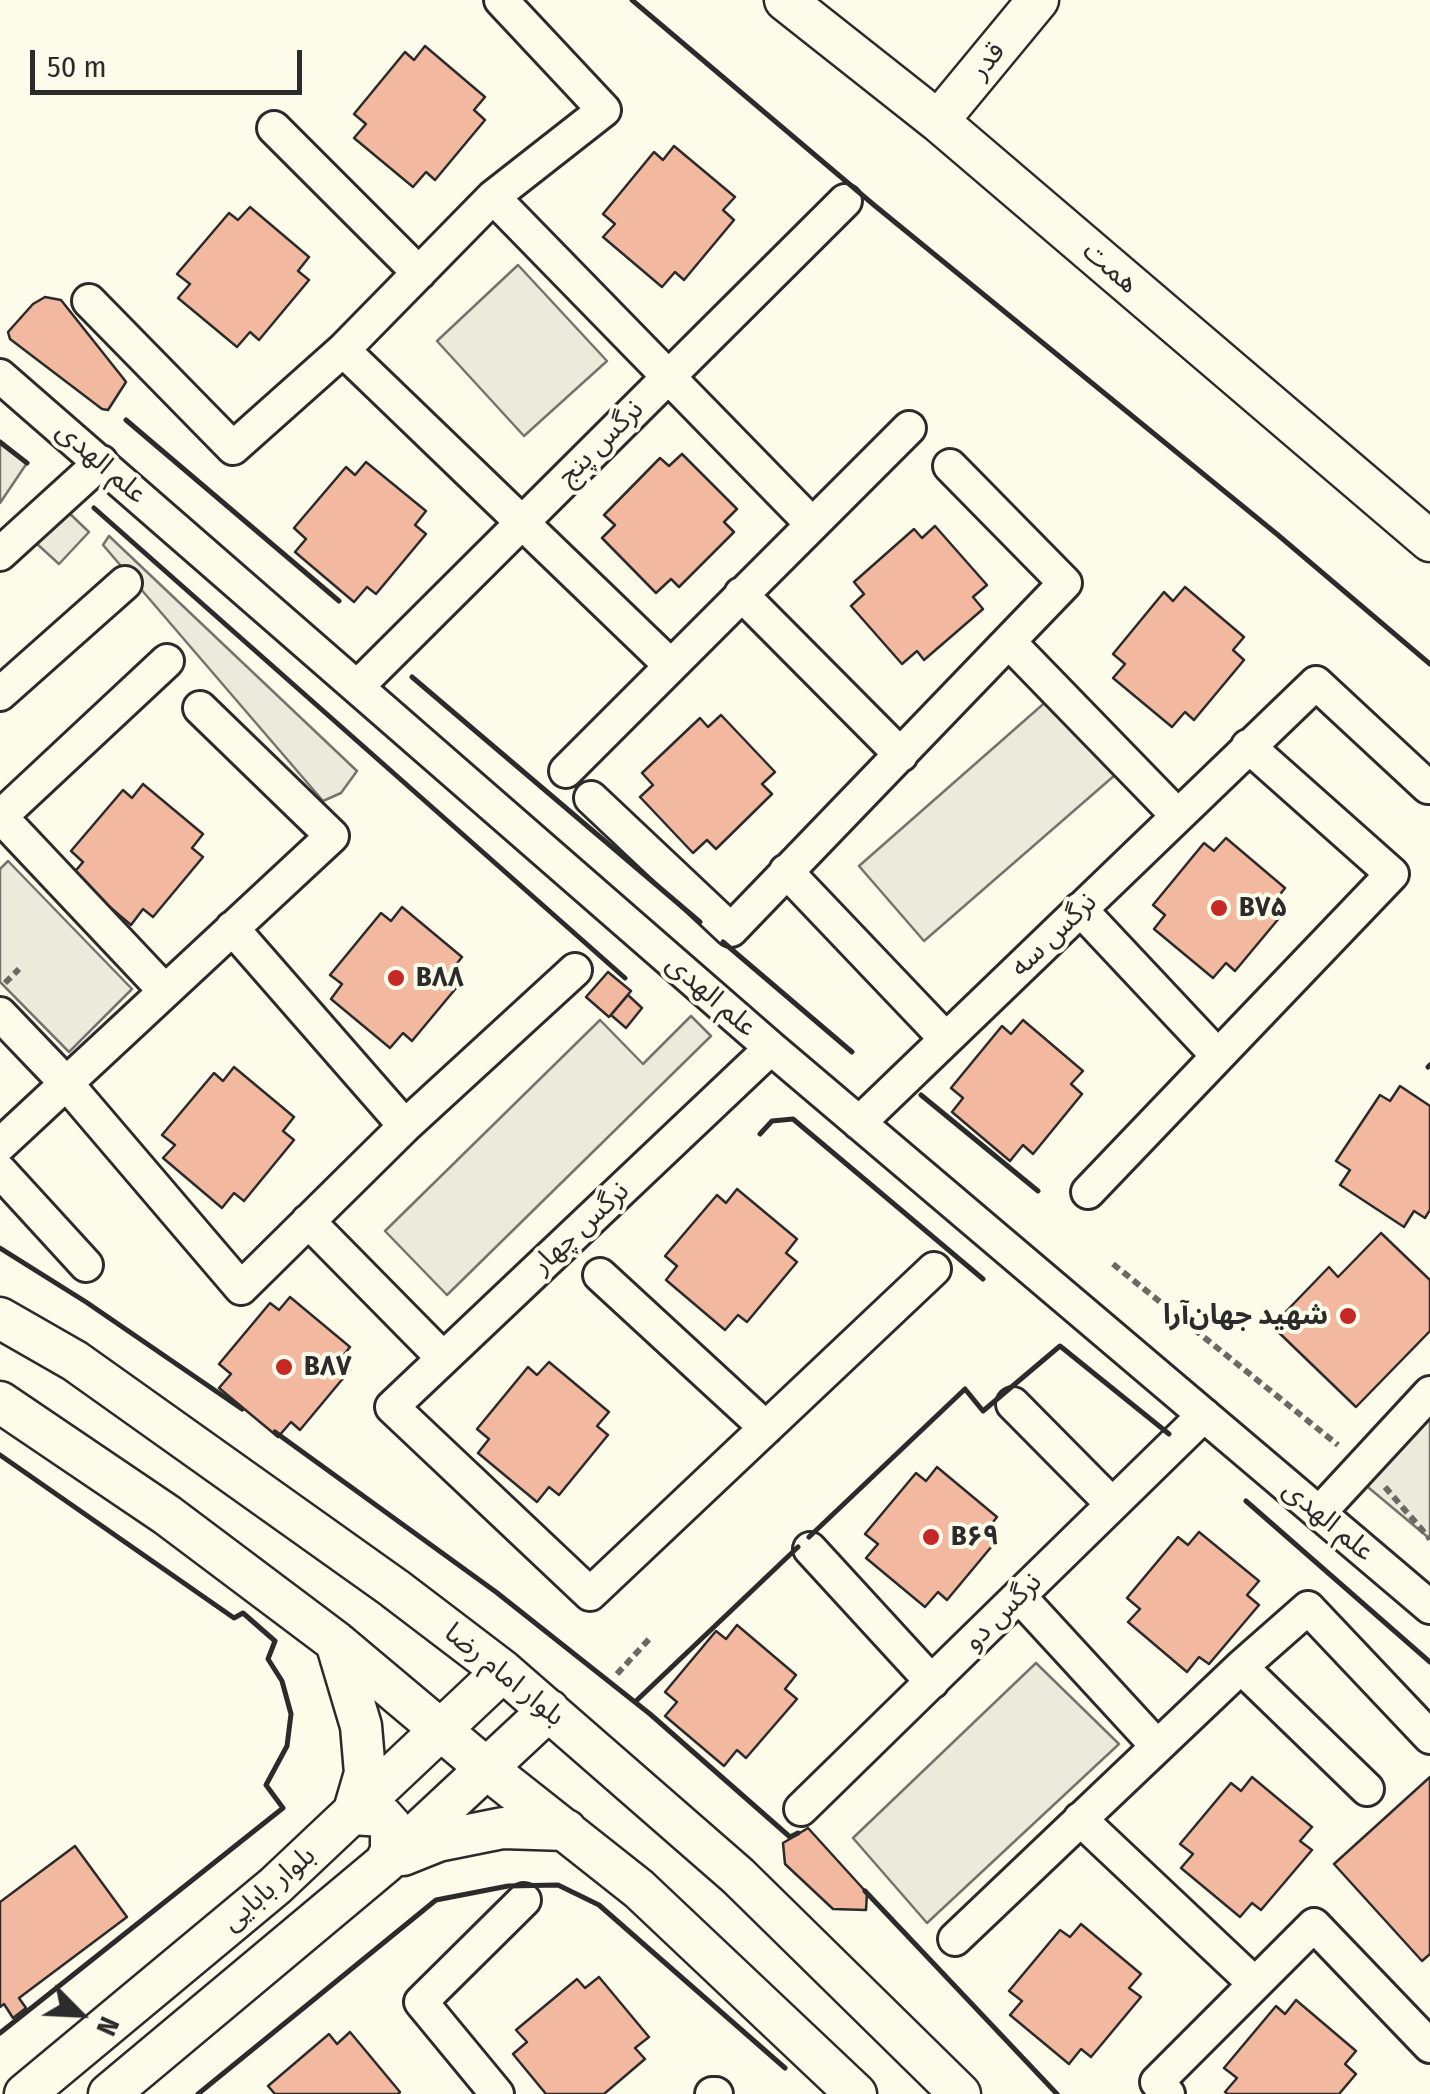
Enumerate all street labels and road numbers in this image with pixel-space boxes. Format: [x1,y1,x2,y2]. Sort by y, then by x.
street label: قدر [963,36,1013,86]
street label: همت [1075,235,1145,301]
street label: نرگس پنج [551,393,651,493]
street label: علم الهدی [49,415,153,511]
street label: نرگس سه [1004,886,1104,984]
street label: علم الهدی [659,948,763,1044]
street label: نرگس چهار [526,1175,636,1281]
street label: علم الهدی [1275,1473,1381,1569]
street label: نرگس دو [957,1566,1049,1658]
street label: بلوار امام رضا [437,1616,571,1734]
street label: بلوار بابایی [215,1839,323,1939]

